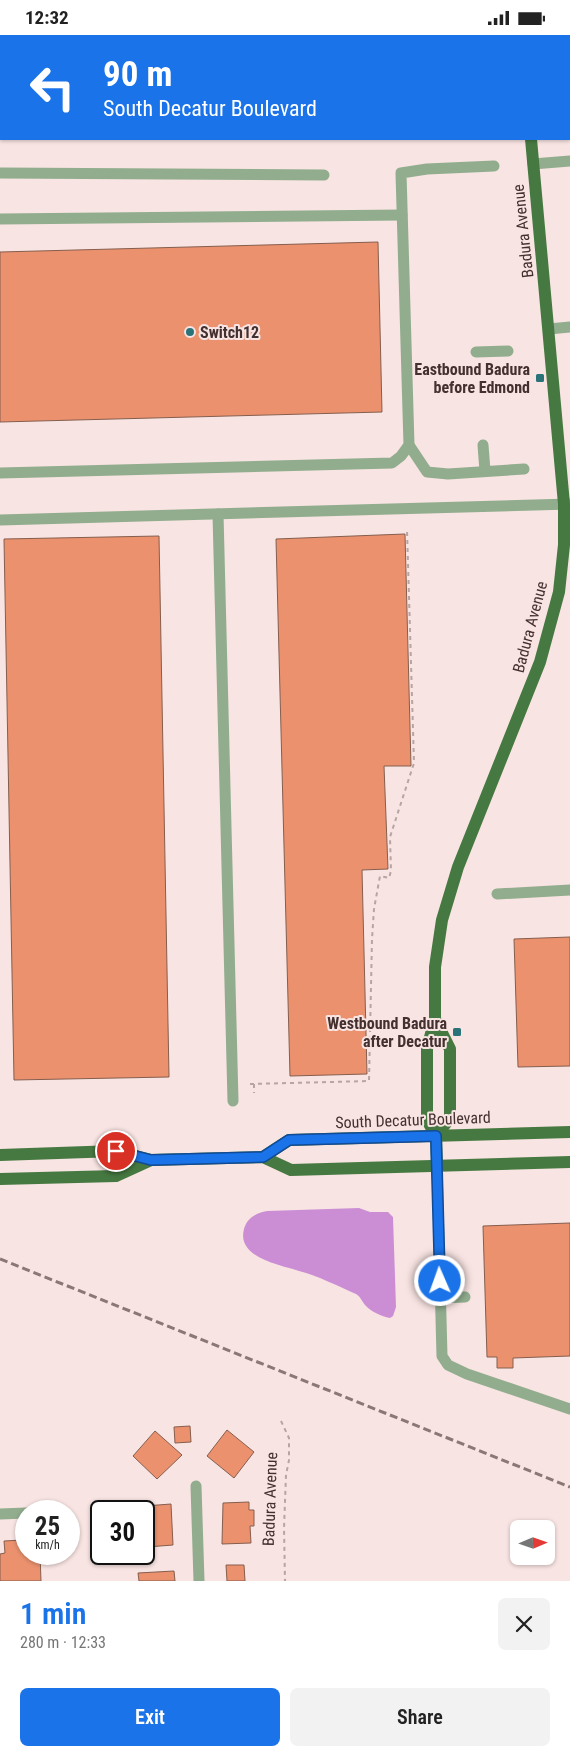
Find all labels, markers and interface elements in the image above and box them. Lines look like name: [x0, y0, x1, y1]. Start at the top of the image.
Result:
text: 12:32: [25, 6, 69, 29]
text: 90 m: [103, 54, 172, 95]
icon: left: [20, 55, 85, 120]
text: South Decatur Boulevard: [103, 96, 317, 121]
street label: Badura Avenue: [509, 183, 537, 279]
place label: Switch12: [200, 323, 259, 342]
marker: Switch12: [184, 326, 196, 338]
place label: Eastbound Badura before Edmond: [414, 360, 530, 397]
marker: Eastbound Badura before Edmond: [534, 372, 546, 384]
street label: Badura Avenue: [509, 579, 551, 675]
place label: Westbound Badura after Decatur: [327, 1014, 447, 1051]
marker: Westbound Badura after Decatur: [451, 1026, 463, 1038]
street label: South Decatur Boulevard: [335, 1108, 491, 1132]
pin: [95, 1130, 137, 1172]
icon: arrive: [102, 1137, 130, 1165]
position arrow: [413, 1254, 465, 1306]
street label: Badura Avenue: [259, 1452, 281, 1546]
speed limit sign: 30: [90, 1500, 155, 1565]
text: 25: [35, 1512, 60, 1541]
north arrow: [510, 1520, 555, 1565]
map controls: [510, 1520, 555, 1565]
text: km/h: [35, 1538, 60, 1552]
text: 1 min: [20, 1596, 86, 1631]
button: close: [498, 1598, 550, 1650]
text: 280 m · 12:33: [20, 1633, 106, 1652]
button: Exit: [20, 1688, 280, 1746]
button: Share: [290, 1688, 550, 1746]

